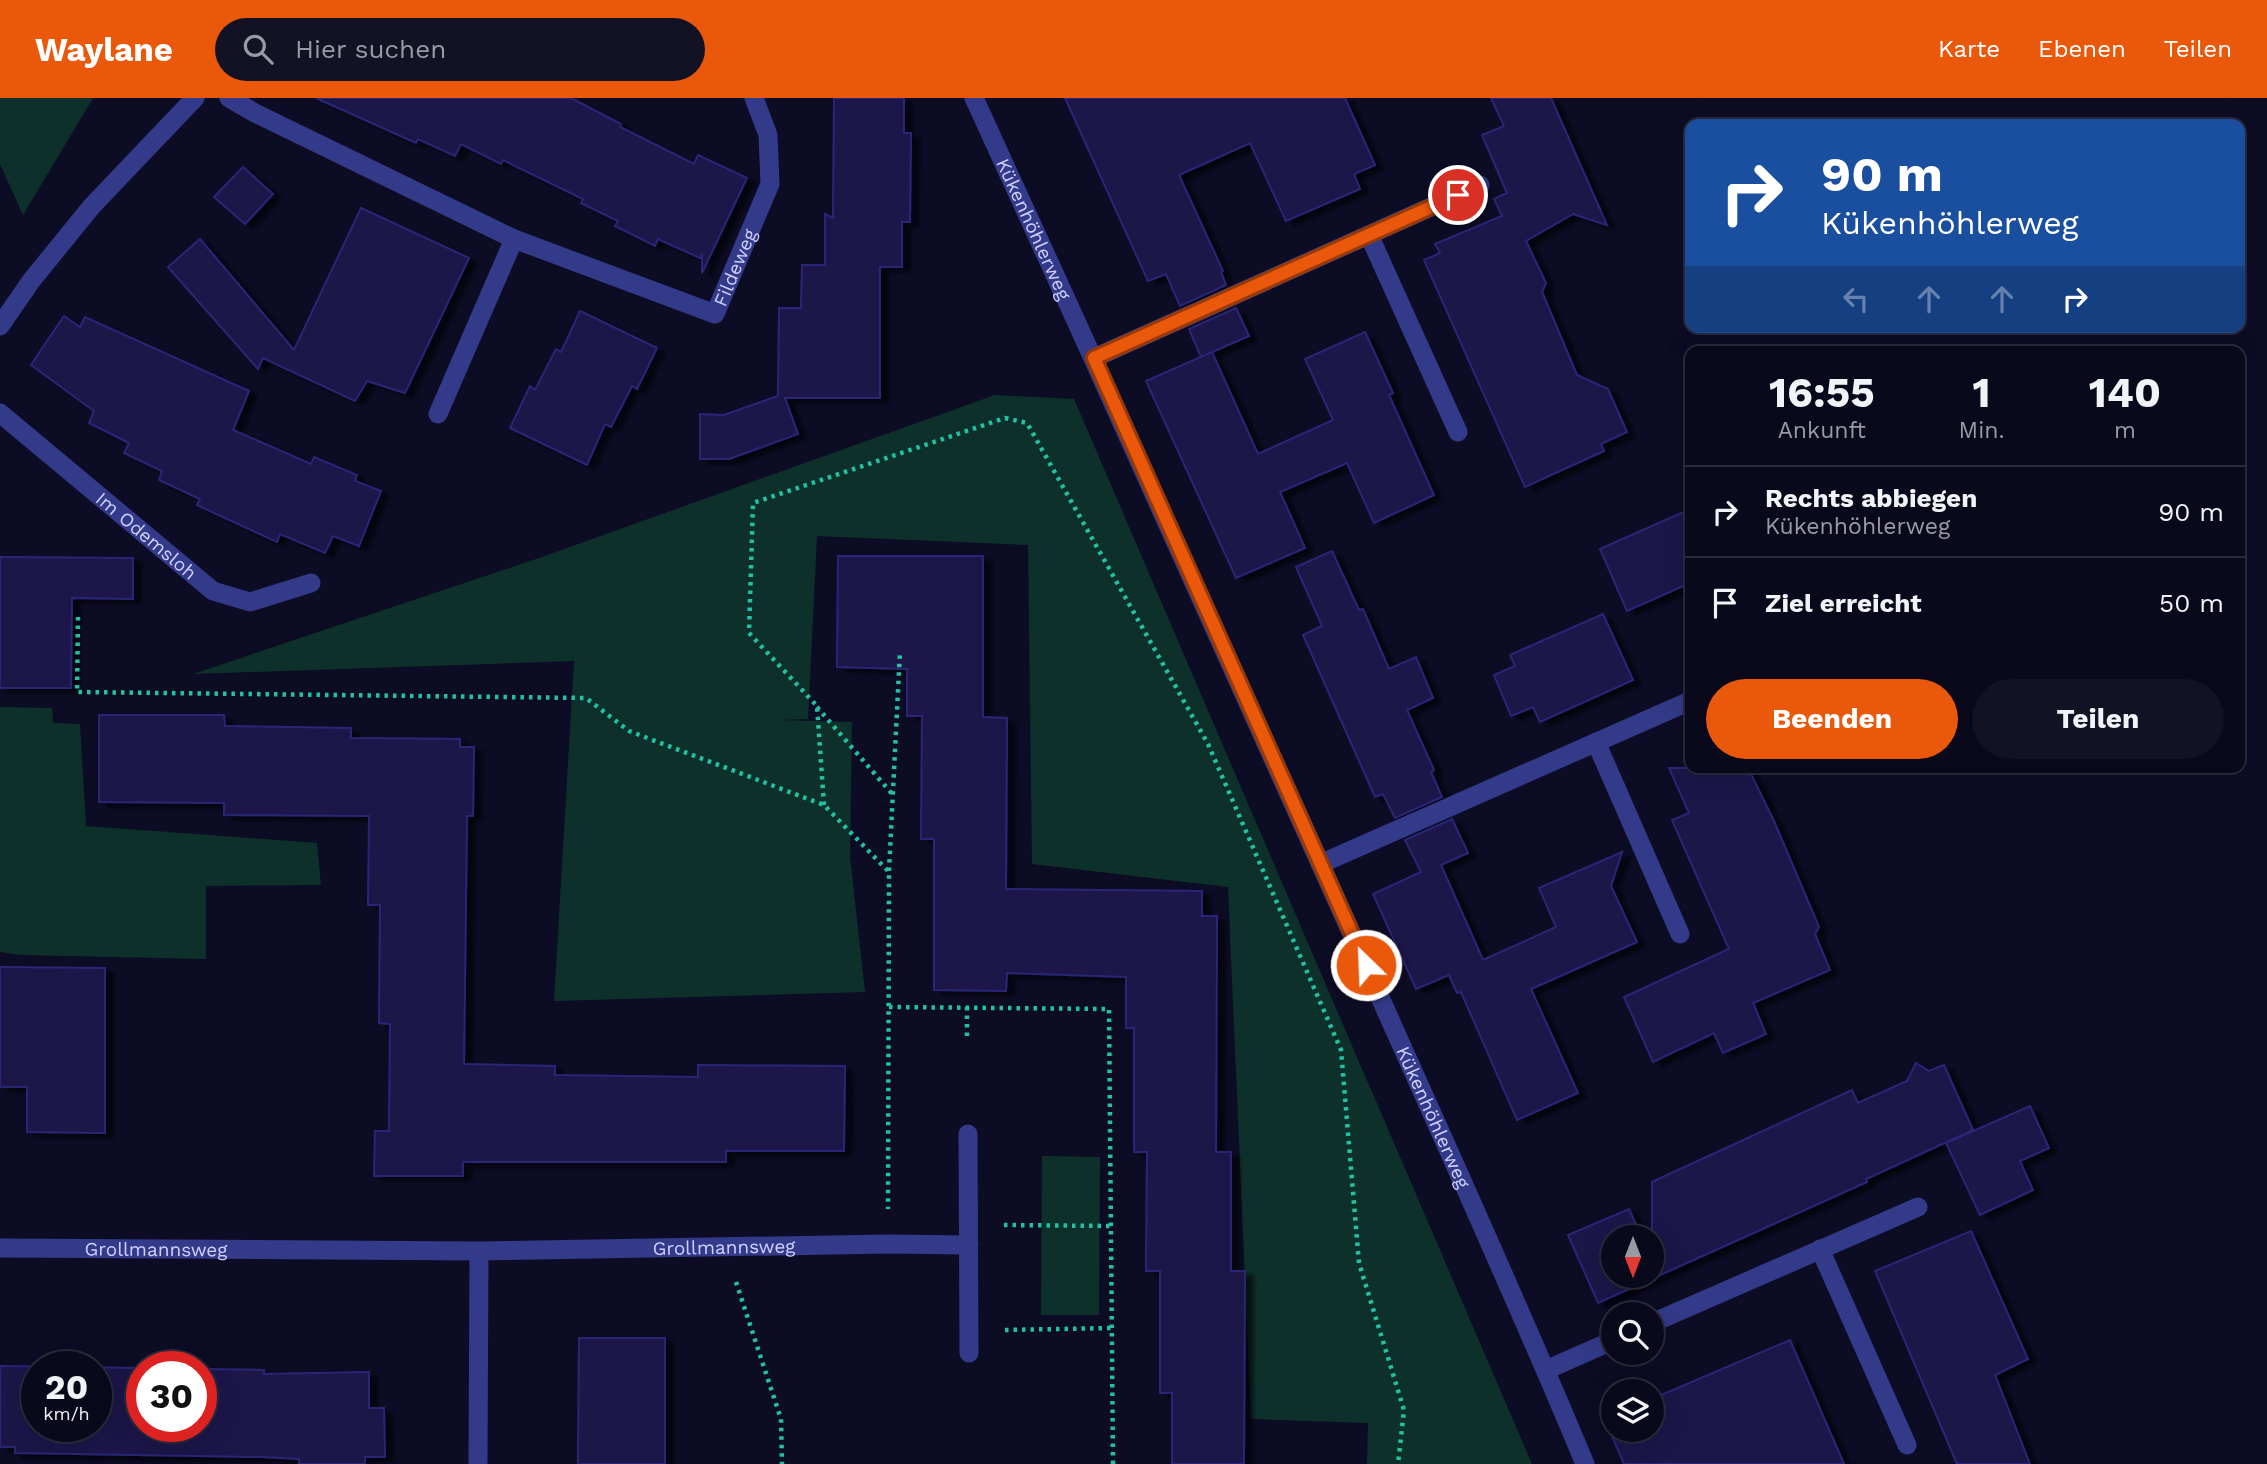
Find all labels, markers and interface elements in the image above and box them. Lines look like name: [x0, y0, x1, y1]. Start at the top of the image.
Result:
search box: [215, 18, 705, 81]
text: Waylane: [35, 30, 173, 69]
icon: search: [239, 30, 277, 68]
text: Hier suchen: [295, 34, 446, 64]
text: Karte: [1938, 35, 2000, 63]
text: Ebenen: [2038, 35, 2126, 63]
text: Teilen: [2164, 35, 2232, 63]
text: 90 m: [1821, 145, 1943, 203]
icon: right: [1706, 147, 1797, 238]
street label: Kükenhöhlerweg: [992, 155, 1077, 304]
pin: [1428, 165, 1488, 225]
icon: arrive: [1439, 176, 1477, 214]
text: Kükenhöhlerweg: [1821, 204, 2079, 242]
street label: Fildeweg: [708, 225, 762, 310]
icon: left: [1837, 280, 1875, 318]
icon: ahead: [1910, 280, 1948, 318]
icon: ahead: [1983, 280, 2021, 318]
icon: right: [2056, 280, 2094, 318]
text: 16:55: [1769, 368, 1875, 417]
text: 1: [1973, 368, 1991, 417]
text: 140: [2089, 368, 2161, 417]
text: Ankunft: [1778, 417, 1866, 444]
text: Min.: [1959, 417, 2005, 444]
text: m: [2114, 417, 2136, 444]
text: Rechts abbiegen: [1765, 483, 1977, 513]
street label: Im Odemsloh: [91, 487, 202, 584]
icon: right: [1706, 493, 1744, 531]
text: 90 m: [2158, 497, 2224, 527]
text: Kükenhöhlerweg: [1765, 513, 1950, 540]
icon: arrive: [1706, 584, 1744, 622]
text: Ziel erreicht: [1765, 588, 1922, 618]
text: 50 m: [2159, 588, 2224, 618]
button: Beenden: [1706, 679, 1958, 759]
button: Teilen: [1972, 679, 2224, 759]
position arrow: [1329, 928, 1403, 1002]
street label: Kükenhöhlerweg: [1392, 1043, 1476, 1192]
north arrow: [1601, 1225, 1664, 1288]
map controls: [1601, 1225, 1664, 1442]
street label: Grollmannsweg: [652, 1234, 796, 1260]
street label: Grollmannsweg: [85, 1237, 228, 1261]
button: search: [1601, 1302, 1664, 1365]
speed limit sign: 30: [126, 1351, 217, 1442]
text: 20: [45, 1366, 88, 1408]
button: layers: [1601, 1379, 1664, 1442]
text: km/h: [43, 1403, 90, 1424]

